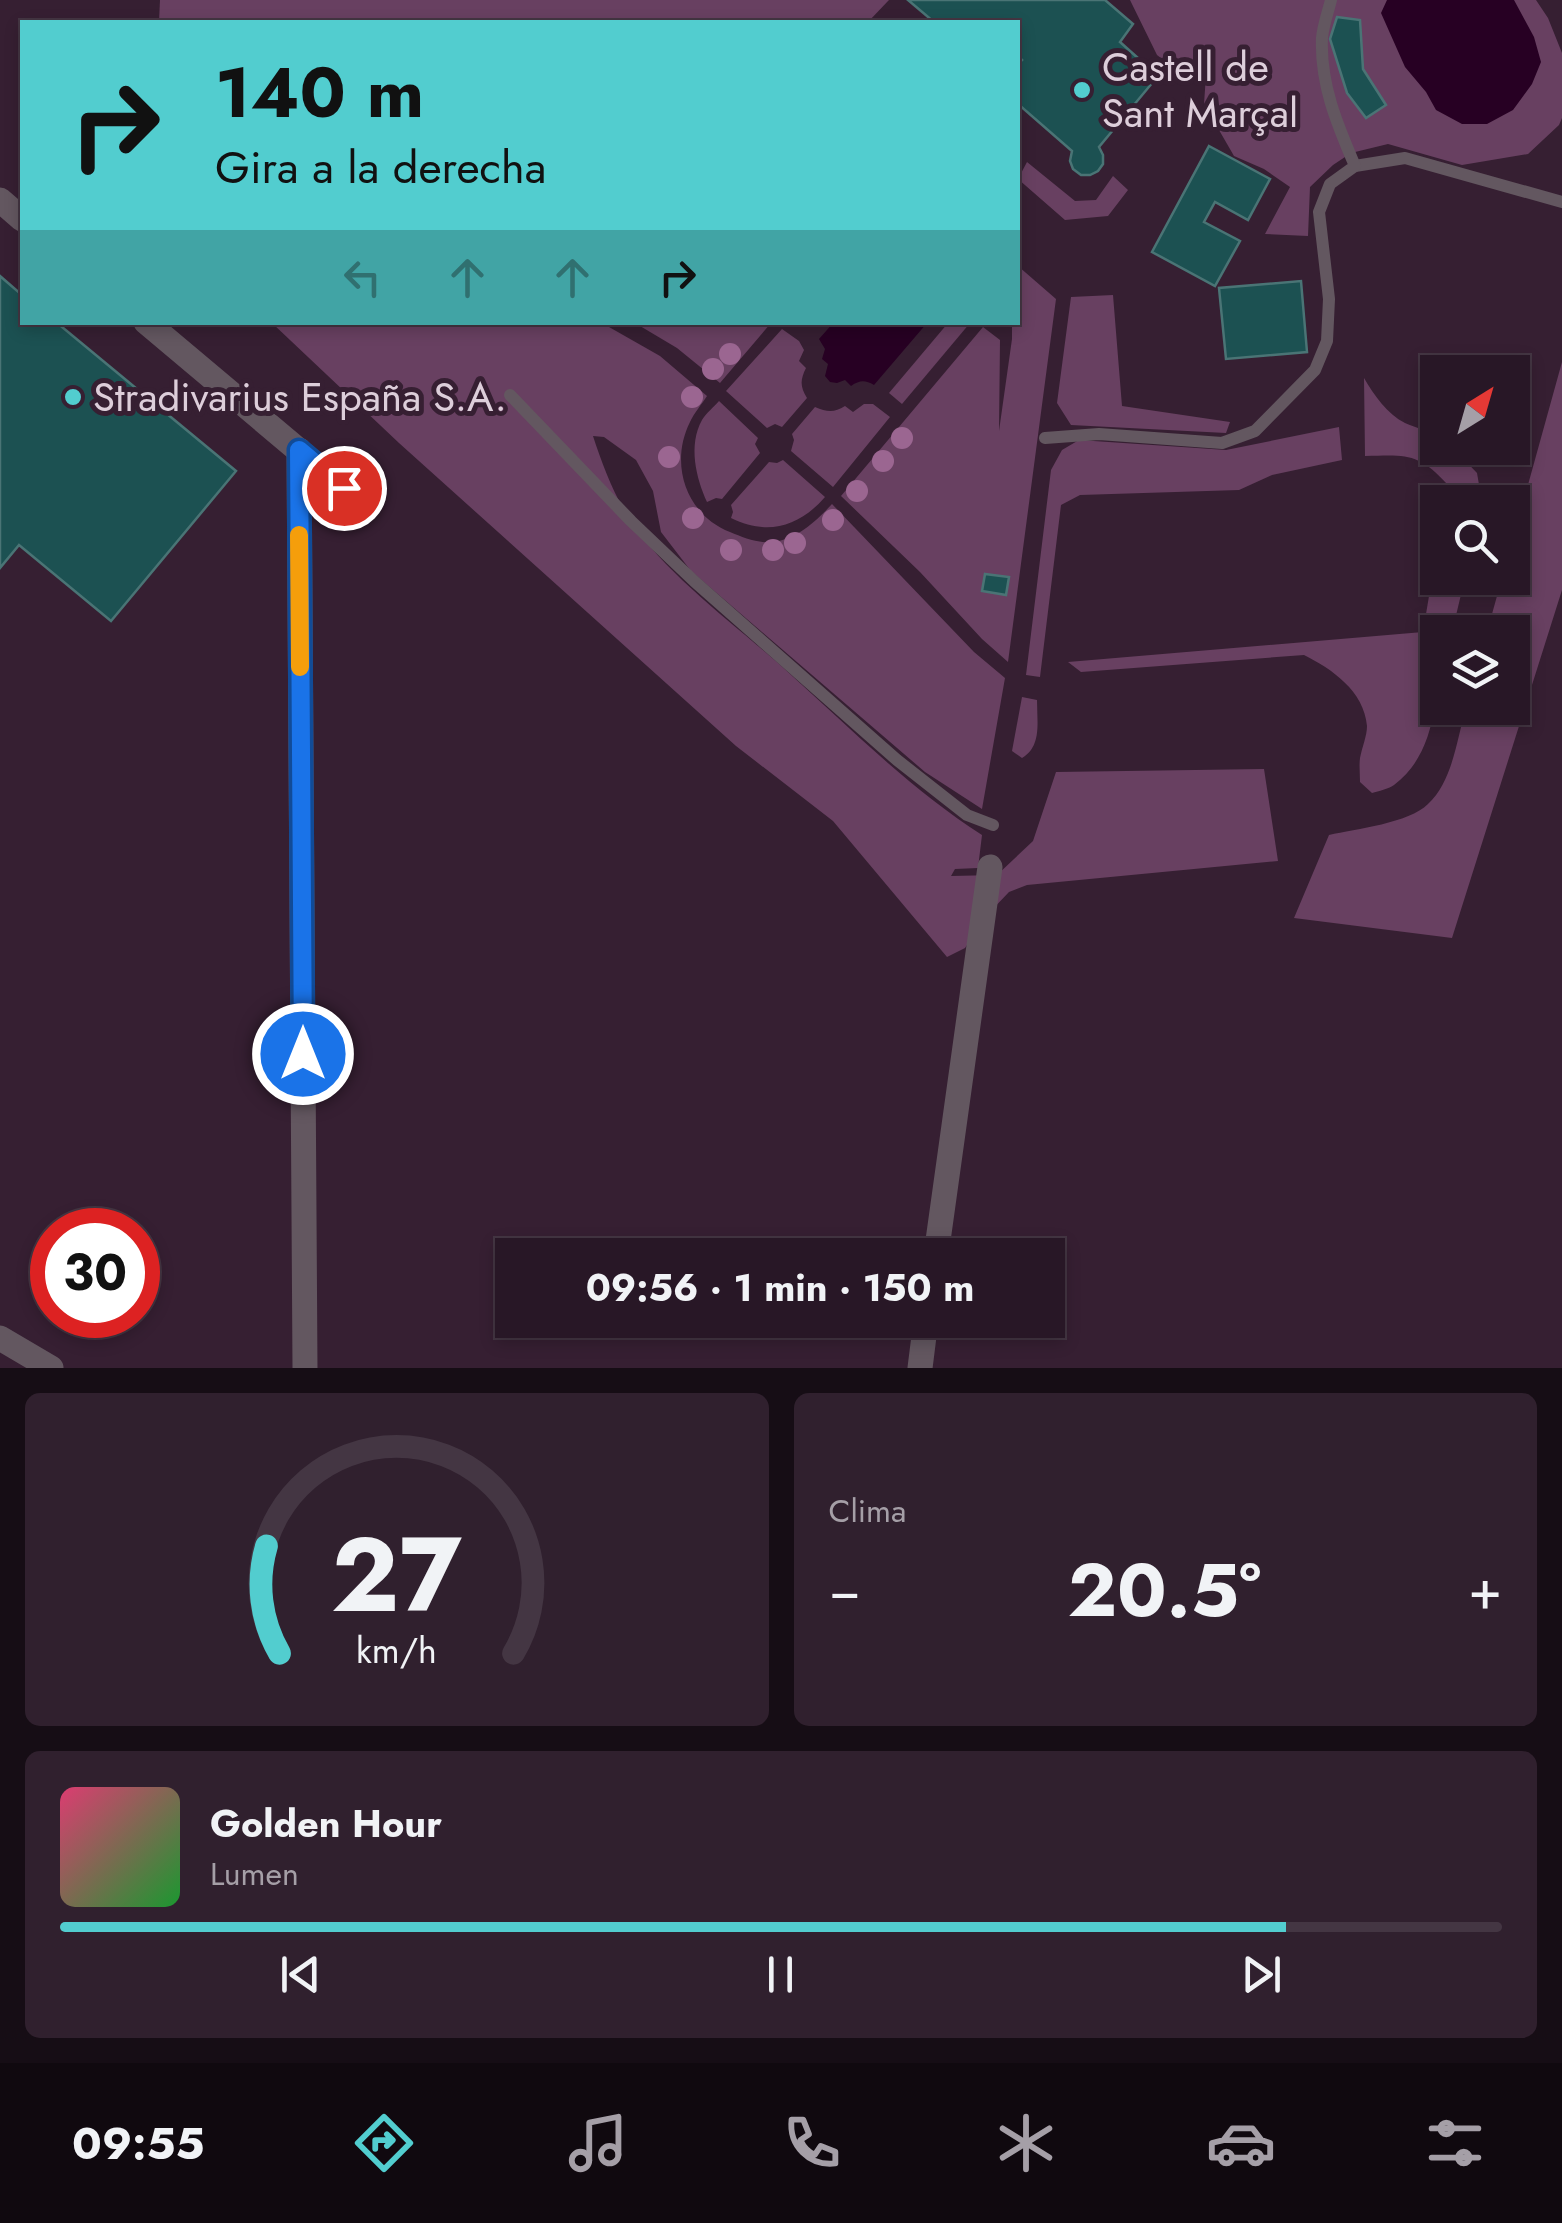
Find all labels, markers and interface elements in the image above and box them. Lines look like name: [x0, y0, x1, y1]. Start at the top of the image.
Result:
place label: Castell de Sant Marçal: [1102, 38, 1298, 142]
text: 140 m: [215, 42, 424, 143]
icon: right: [50, 60, 180, 190]
marker: Castell de Sant Marçal: [1071, 79, 1093, 101]
text: Gira a la derecha: [215, 135, 546, 200]
icon: left: [335, 250, 390, 305]
icon: ahead: [440, 250, 495, 305]
icon: ahead: [545, 250, 600, 305]
icon: right: [650, 250, 705, 305]
north arrow: [1420, 355, 1530, 465]
map controls: [1420, 355, 1530, 725]
place label: Stradivarius España S.A.: [93, 368, 507, 426]
marker: Stradivarius España S.A.: [62, 386, 84, 408]
pin: [302, 446, 387, 531]
icon: arrive: [317, 461, 372, 516]
button: search: [1420, 485, 1530, 595]
button: layers: [1420, 615, 1530, 725]
position arrow: [251, 1002, 355, 1106]
speed limit sign: 30: [30, 1208, 160, 1338]
text: 09:56 · 1 min · 150 m: [586, 1260, 974, 1315]
text: Clima: [829, 1488, 906, 1534]
text: 27: [331, 1500, 463, 1650]
text: 20.5°: [1068, 1536, 1261, 1644]
text: −: [829, 1550, 861, 1630]
text: +: [1468, 1550, 1502, 1630]
text: km/h: [356, 1625, 437, 1676]
text: Golden Hour: [210, 1796, 442, 1851]
text: Lumen: [210, 1851, 299, 1897]
icon: previous: [273, 1947, 328, 2002]
icon: pause: [753, 1947, 808, 2002]
icon: next: [1234, 1947, 1289, 2002]
icon: directions: [349, 2108, 419, 2178]
icon: music: [563, 2108, 633, 2178]
icon: phone: [777, 2108, 847, 2178]
icon: climate: [991, 2108, 1061, 2178]
icon: car: [1206, 2108, 1276, 2178]
icon: filters: [1420, 2108, 1490, 2178]
text: 09:55: [72, 2111, 205, 2176]

